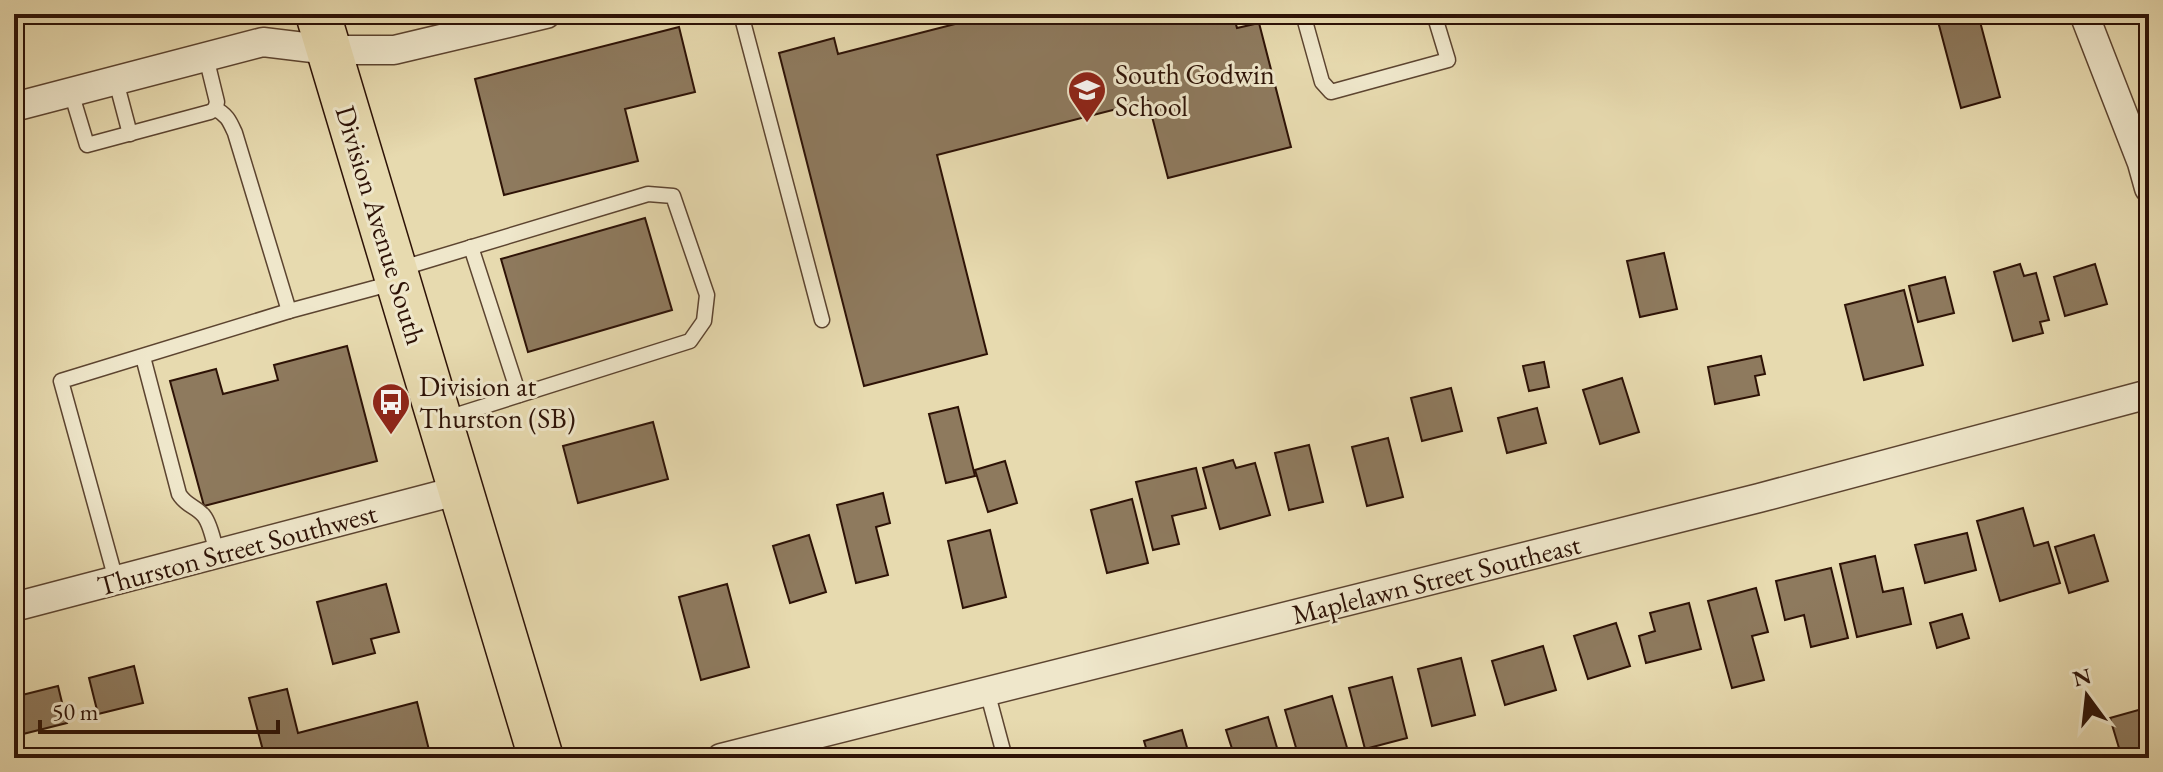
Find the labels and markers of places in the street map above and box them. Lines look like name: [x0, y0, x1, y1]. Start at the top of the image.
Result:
place label: South Godwin School: [1115, 56, 1275, 124]
school or university icon: South Godwin School: [1066, 69, 1108, 124]
place label: Division at Thurston (SB): [419, 368, 575, 436]
bus stop icon: Division at Thurston (SB): [370, 381, 412, 436]

